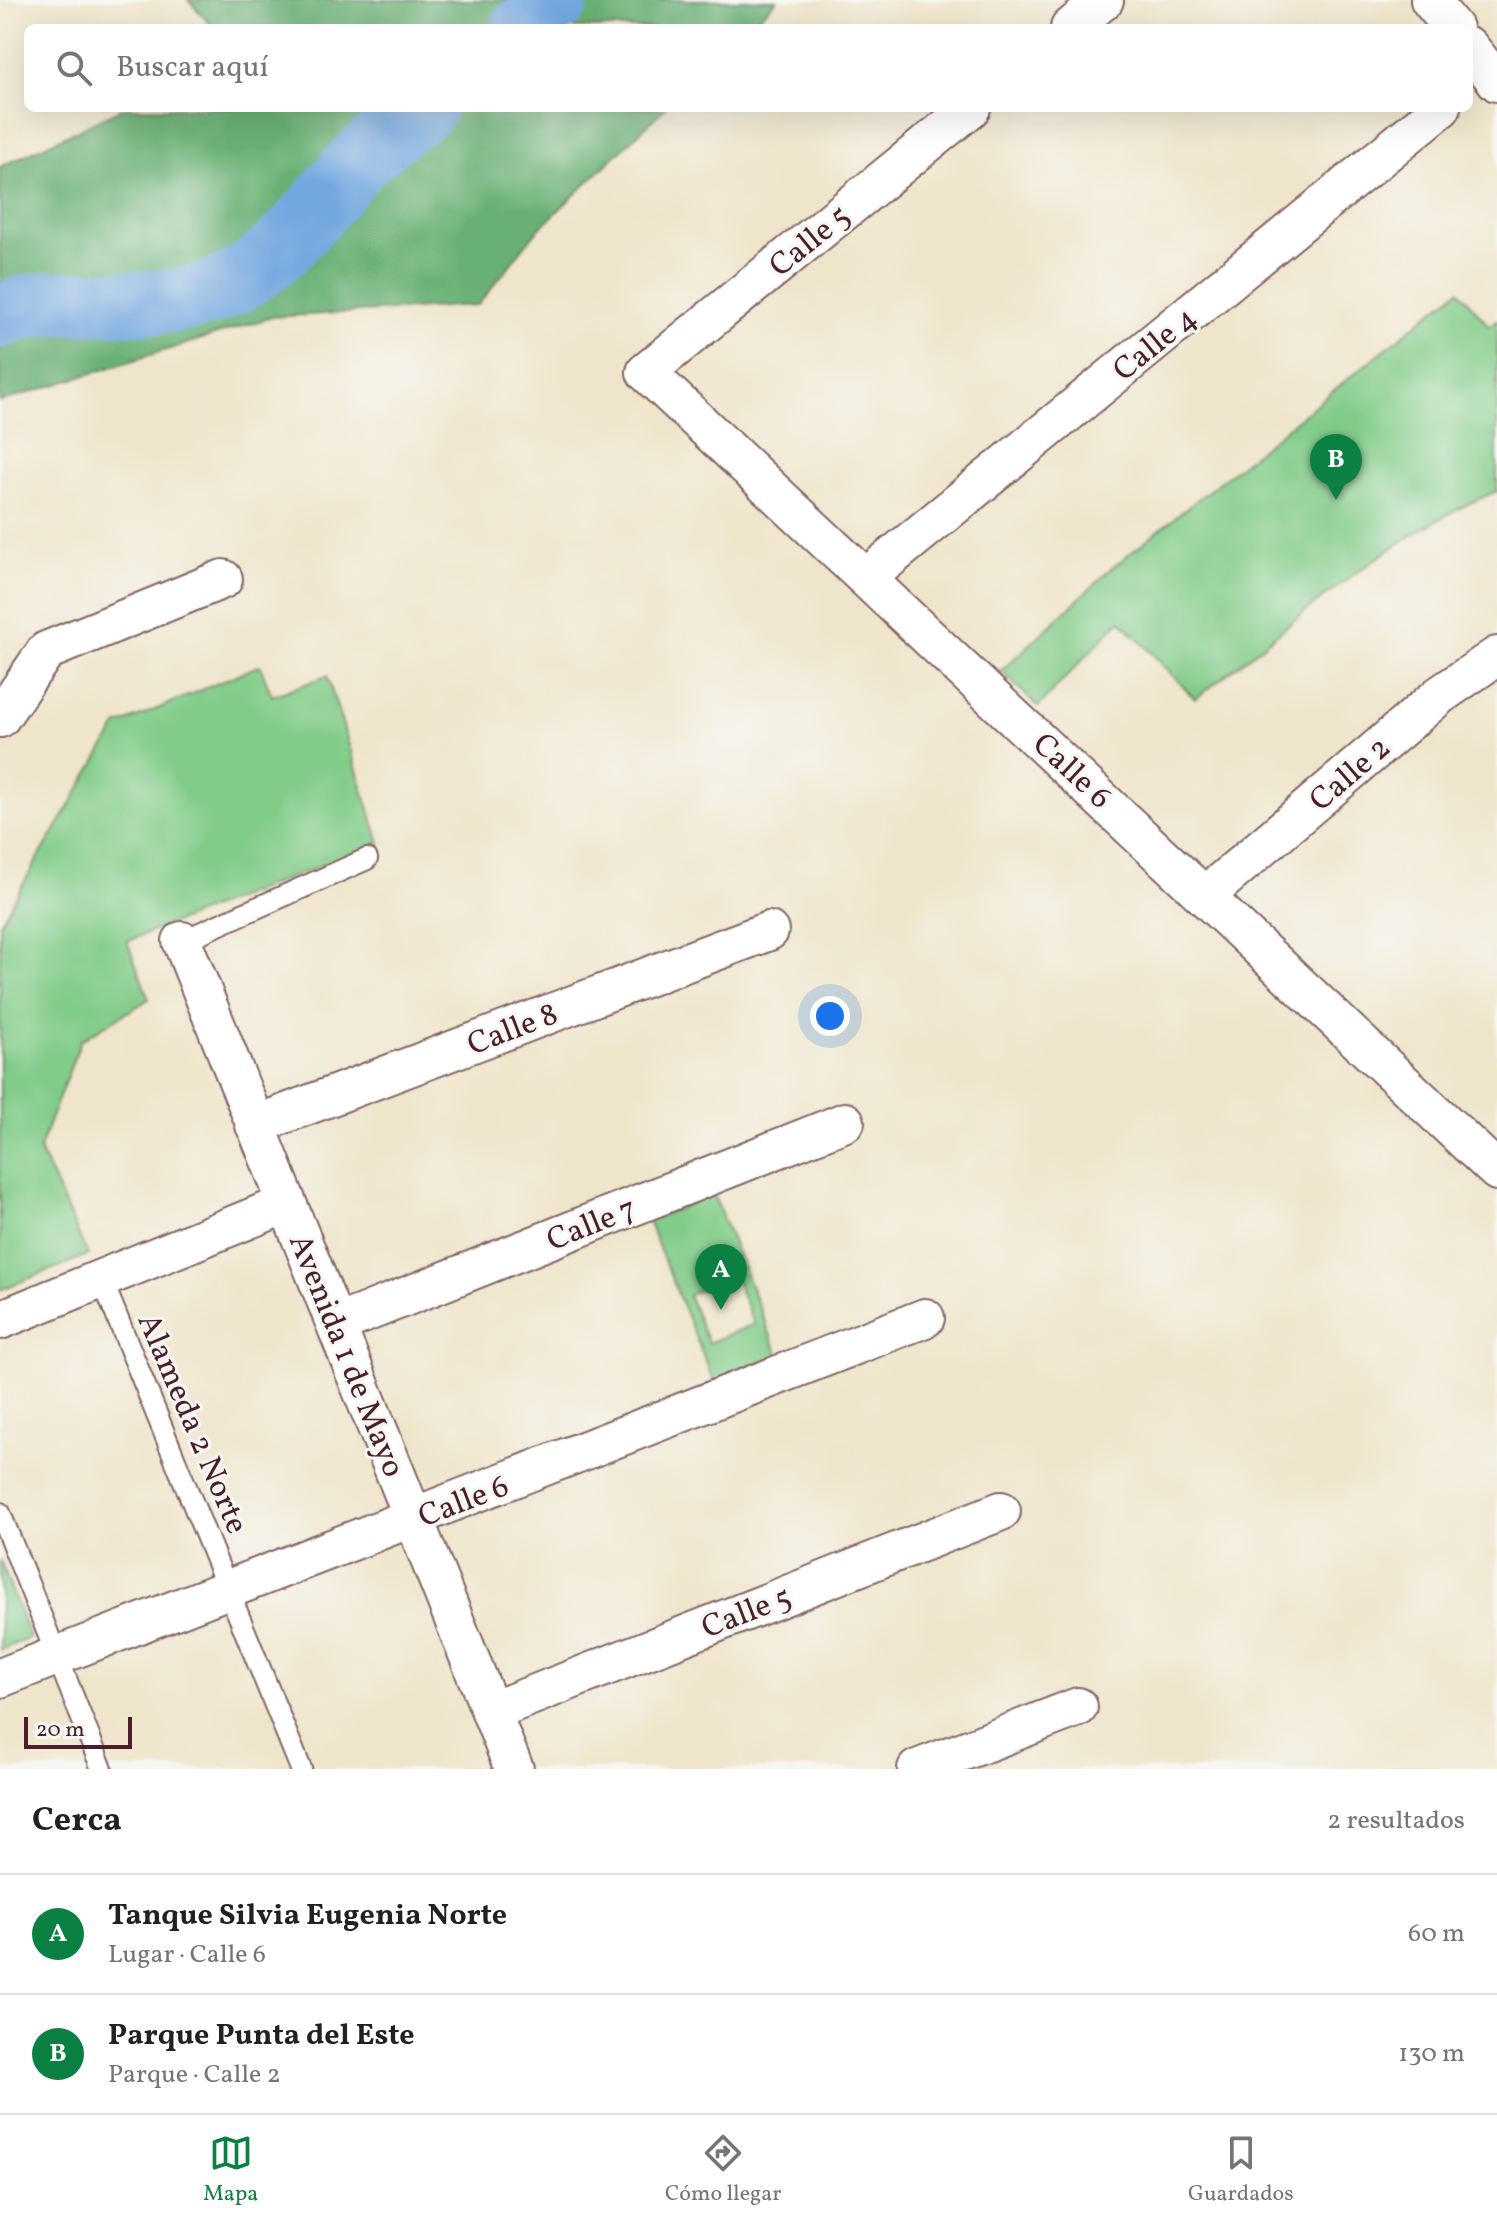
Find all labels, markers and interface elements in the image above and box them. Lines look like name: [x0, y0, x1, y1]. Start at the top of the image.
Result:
search box: [24, 24, 1473, 112]
icon: search: [52, 46, 96, 90]
text: Buscar aquí: [116, 47, 269, 89]
street label: Calle 5: [761, 196, 861, 289]
street label: Calle 4: [1104, 298, 1207, 393]
pin: B: [1310, 434, 1362, 500]
street label: Calle 6: [1022, 724, 1120, 820]
street label: Calle 2: [1301, 728, 1401, 823]
street label: Calle 8: [461, 993, 565, 1068]
your location: [810, 996, 850, 1036]
street label: Calle 7: [541, 1188, 644, 1264]
street label: Avenida 1 de Mayo: [276, 1228, 414, 1484]
pin: A: [695, 1244, 747, 1310]
street label: Alameda 2 Norte: [125, 1307, 258, 1541]
street label: Calle 6: [412, 1465, 516, 1540]
street label: Calle 5: [696, 1577, 798, 1651]
scale bar: [24, 1713, 132, 1749]
text: 20 m: [36, 1715, 85, 1746]
text: Cerca: [32, 1798, 122, 1845]
text: 2 resultados: [1327, 1803, 1465, 1839]
text: Tanque Silvia Eugenia Norte: [108, 1895, 507, 1937]
text: A: [49, 1916, 67, 1952]
text: 60 m: [1408, 1916, 1465, 1952]
text: Lugar · Calle 6: [108, 1937, 266, 1973]
text: Parque Punta del Este: [108, 2015, 415, 2057]
text: B: [49, 2036, 67, 2072]
text: 130 m: [1398, 2036, 1465, 2072]
text: Parque · Calle 2: [108, 2057, 281, 2093]
tab: Mapa: [203, 2131, 258, 2210]
tab: Cómo llegar: [665, 2131, 782, 2210]
tab: Guardados: [1188, 2131, 1294, 2210]

